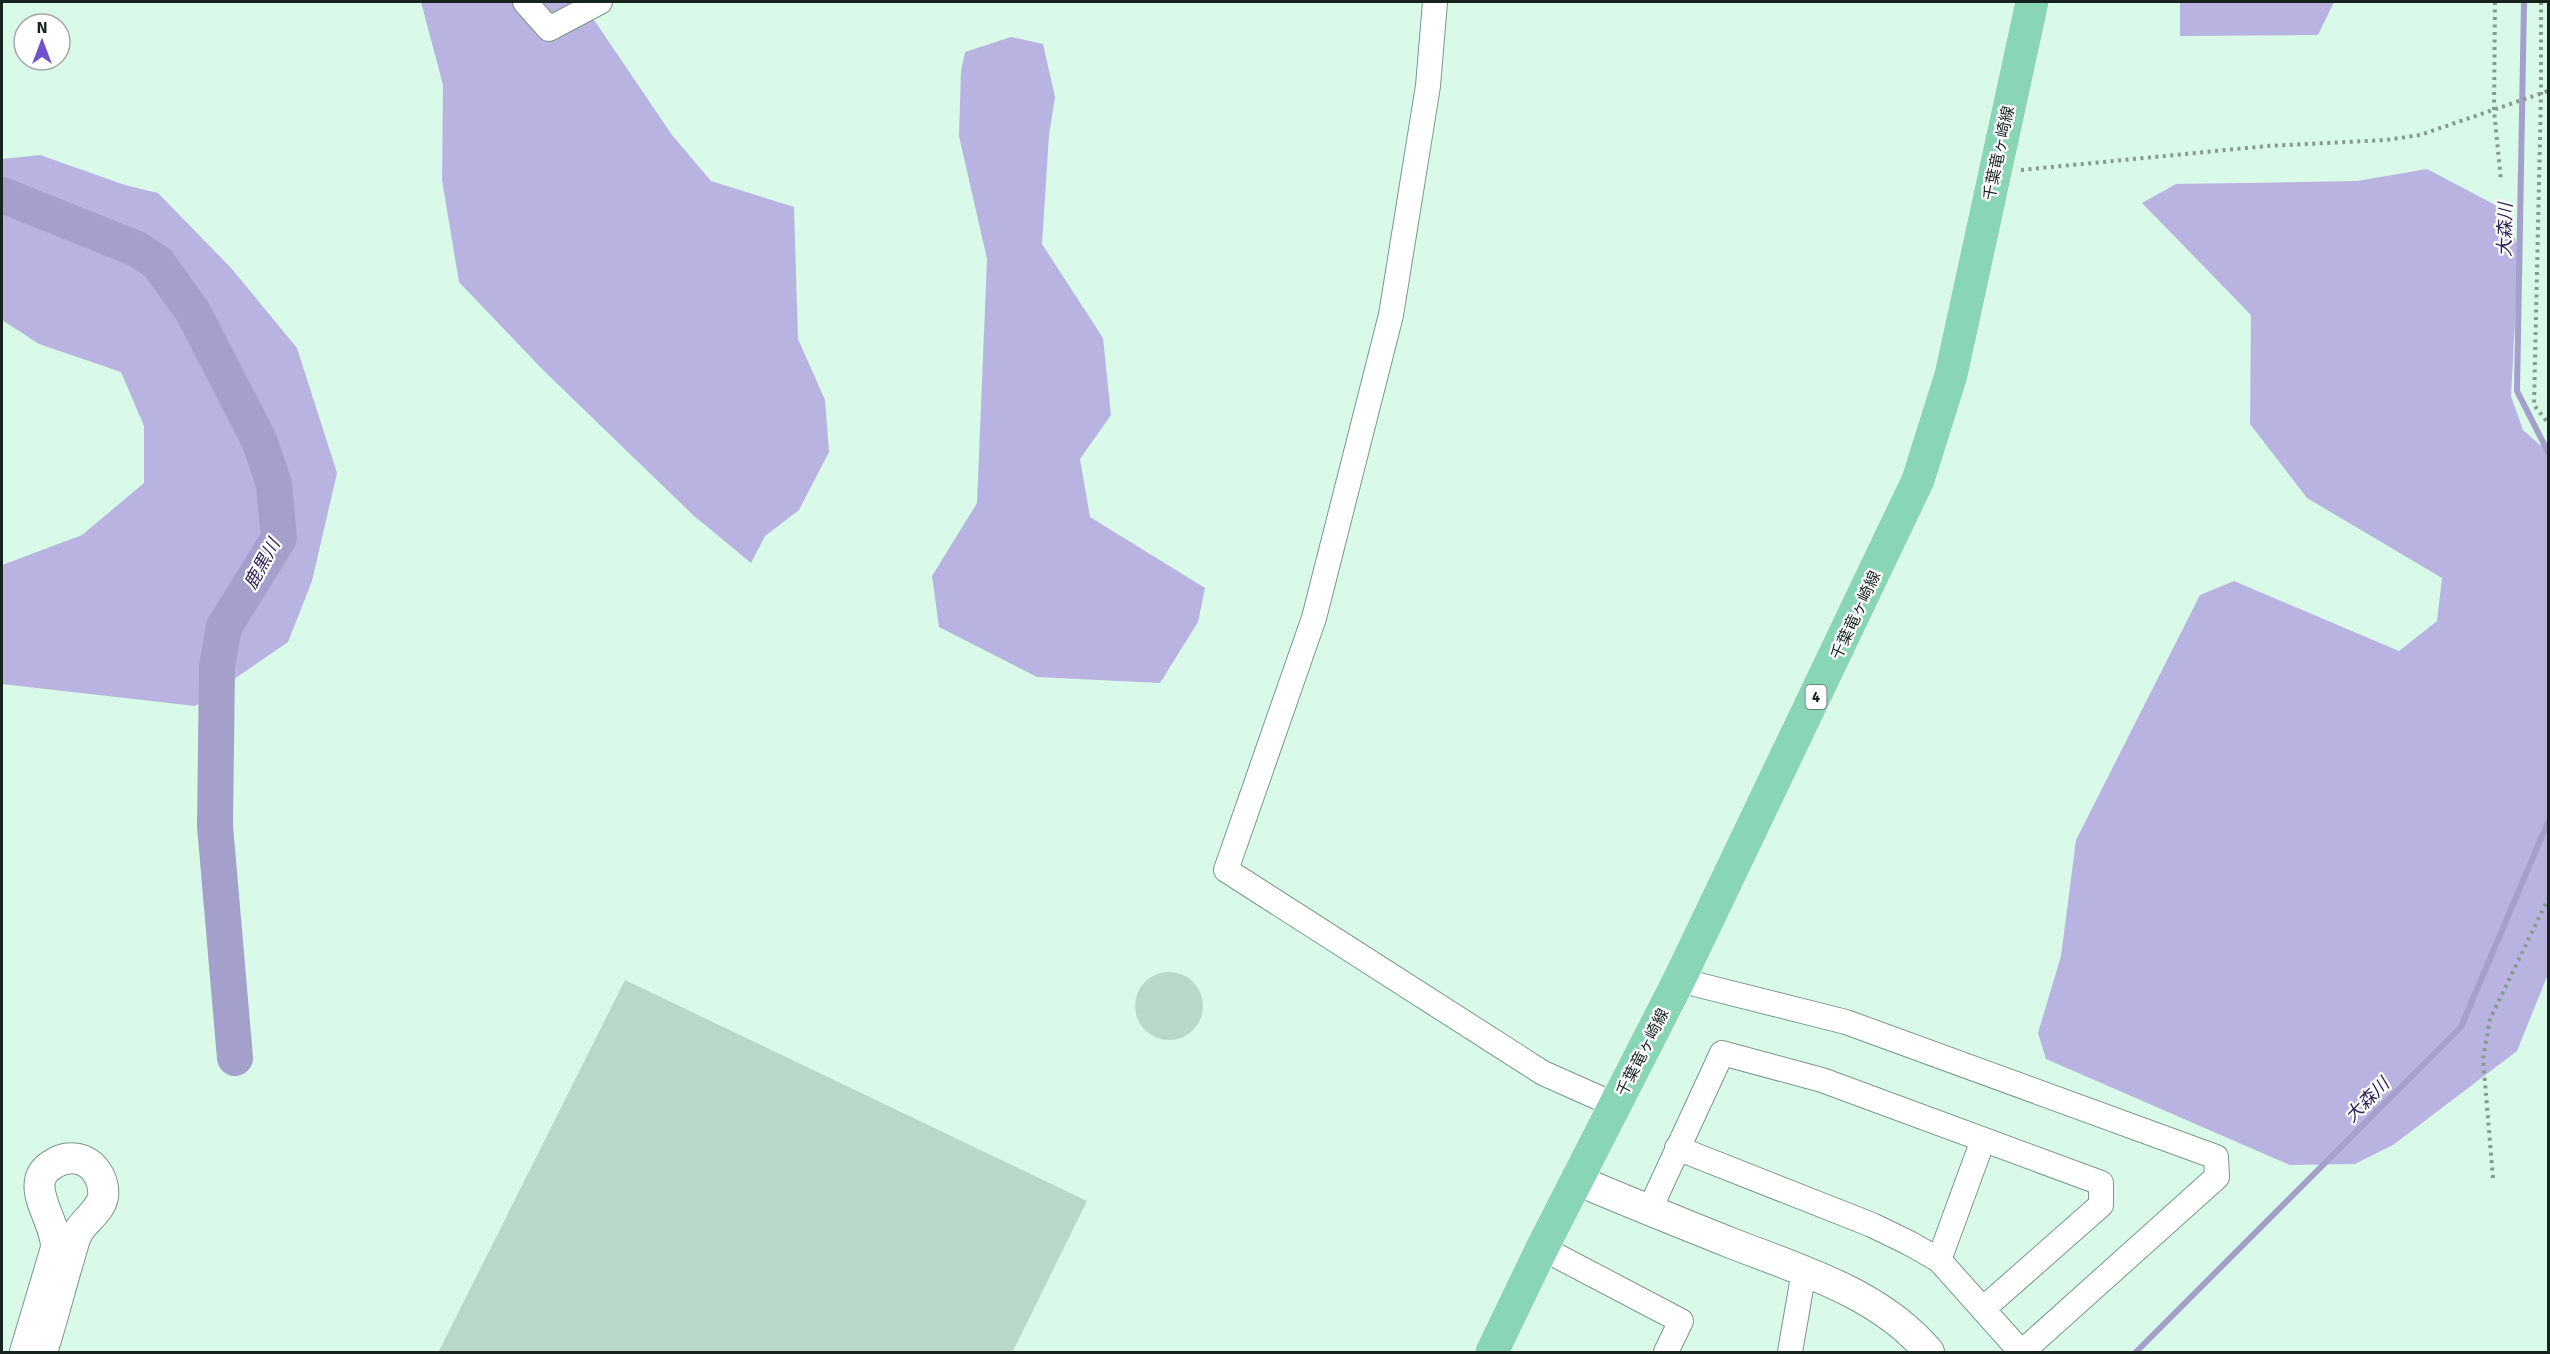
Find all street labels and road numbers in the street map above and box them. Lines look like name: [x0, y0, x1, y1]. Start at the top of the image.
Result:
street label: 千葉竜ヶ崎線: [1979, 104, 2019, 202]
street label: 千葉竜ヶ崎線: [1827, 568, 1885, 663]
road number: 4: [1806, 685, 1826, 709]
street label: 千葉竜ヶ崎線: [1612, 1005, 1674, 1100]

